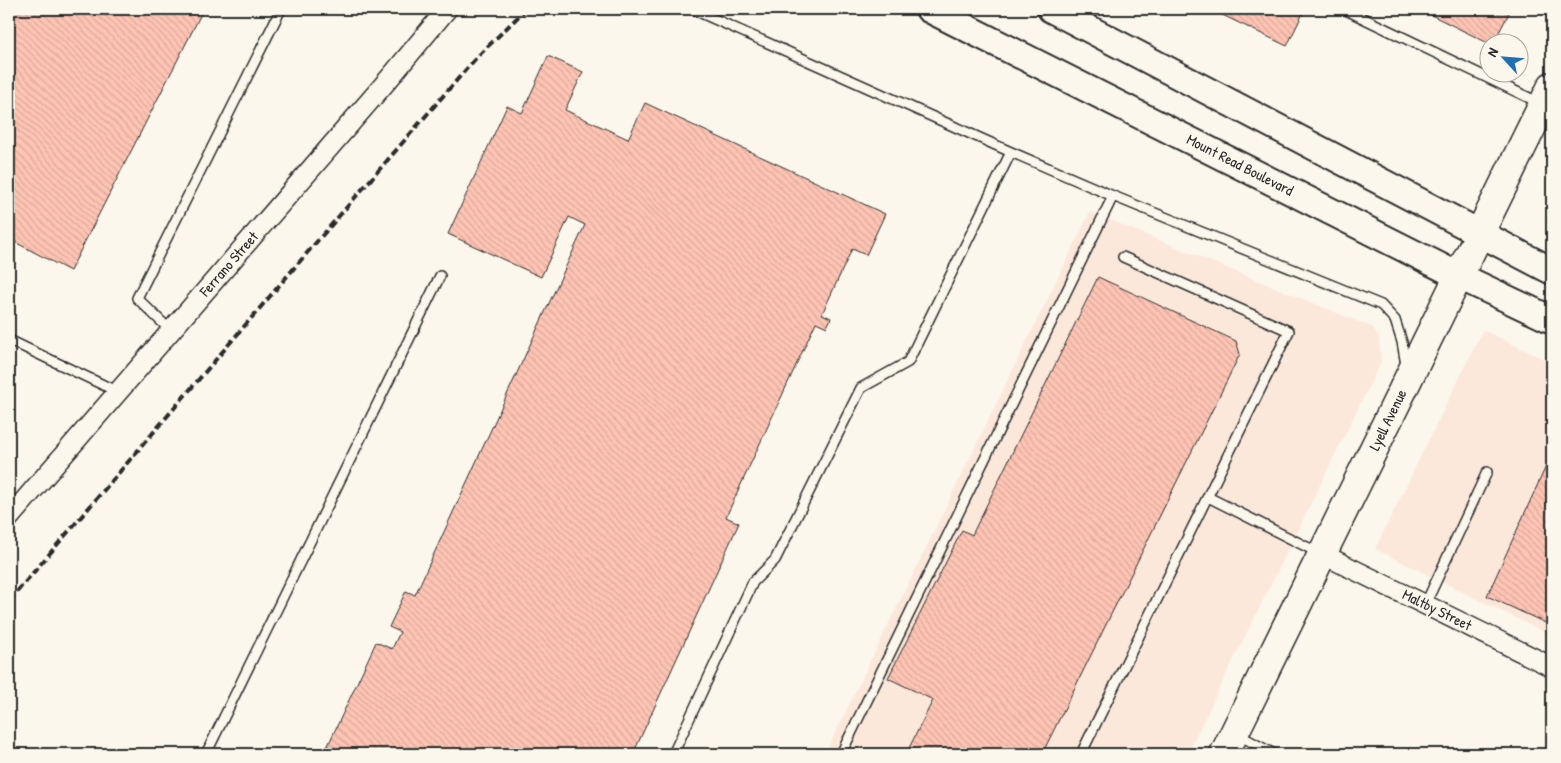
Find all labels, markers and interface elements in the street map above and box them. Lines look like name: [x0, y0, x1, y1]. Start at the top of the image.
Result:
north arrow: [1478, 32, 1528, 82]
text: N: [1482, 44, 1502, 60]
street label: Mount Read Boulevard: [1183, 129, 1297, 201]
street label: Ferrano Street: [194, 226, 263, 302]
street label: Lyell Avenue: [1364, 386, 1411, 454]
street label: Maltby Street: [1399, 584, 1476, 636]

